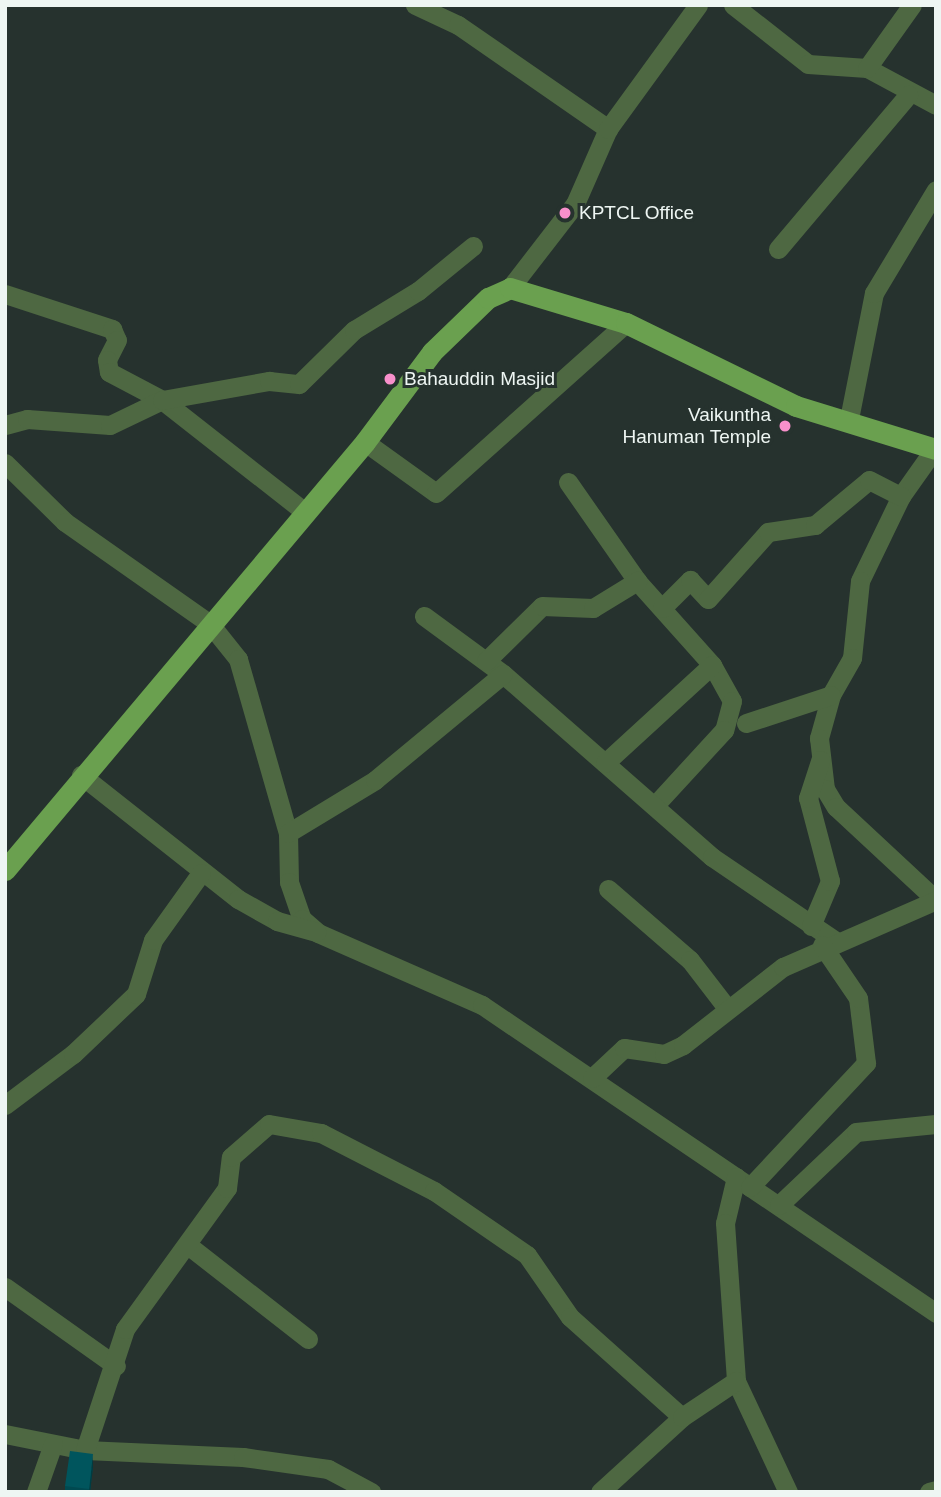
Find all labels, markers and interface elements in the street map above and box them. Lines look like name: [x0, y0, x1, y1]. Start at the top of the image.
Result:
place label: KPTCL Office: [579, 202, 695, 224]
marker: KPTCL Office: [557, 205, 573, 221]
place label: Bahauddin Masjid: [404, 368, 555, 390]
marker: Bahauddin Masjid: [382, 371, 398, 387]
place label: Vaikuntha Hanuman Temple: [622, 404, 771, 448]
marker: Vaikuntha Hanuman Temple: [777, 418, 793, 434]

